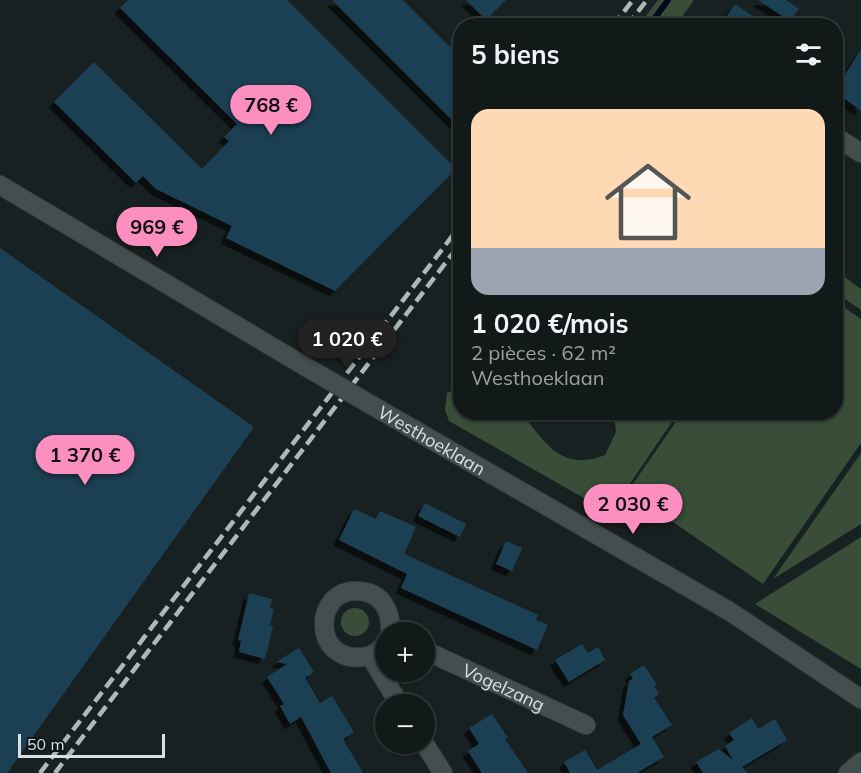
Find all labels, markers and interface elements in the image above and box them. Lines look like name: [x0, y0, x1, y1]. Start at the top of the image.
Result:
text: 5 biens: [471, 38, 560, 71]
icon: filters: [792, 38, 825, 71]
pin: 768 €: [229, 85, 313, 136]
text: 768 €: [244, 92, 298, 117]
icon: home: [594, 148, 702, 256]
pin: 969 €: [115, 207, 199, 258]
text: 969 €: [130, 214, 184, 239]
text: 1 020 €/mois: [471, 307, 628, 340]
pin: 1 020 €: [292, 319, 402, 370]
text: 1 020 €: [312, 326, 382, 351]
text: 2 pièces · 62 m²: [471, 340, 616, 365]
text: Westhoeklaan: [471, 365, 605, 390]
street label: Westhoeklaan: [374, 400, 490, 480]
pin: 1 370 €: [30, 435, 140, 486]
text: 1 370 €: [50, 442, 120, 467]
pin: 2 030 €: [578, 484, 688, 535]
text: 2 030 €: [598, 491, 668, 516]
map controls: [375, 622, 435, 754]
button: +: [375, 622, 435, 682]
street label: Vogelzang: [459, 658, 549, 716]
button: −: [375, 694, 435, 754]
scale bar: [18, 731, 165, 758]
text: 50 m: [27, 734, 64, 754]

